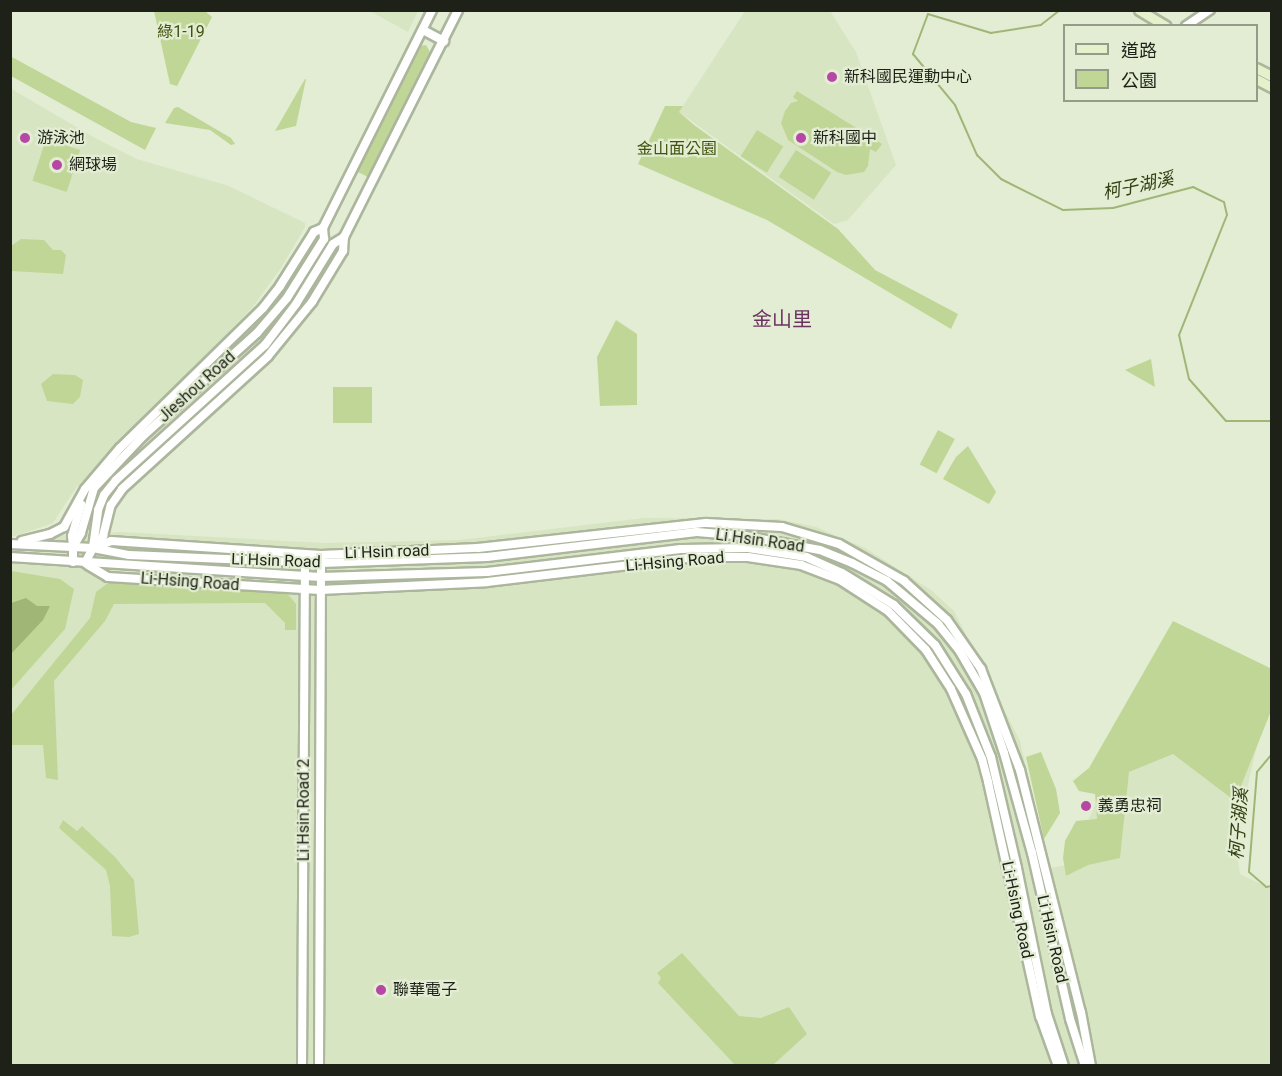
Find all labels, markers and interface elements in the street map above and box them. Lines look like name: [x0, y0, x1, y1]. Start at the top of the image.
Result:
park label: 綠1-19: [157, 22, 205, 42]
legend: [1063, 24, 1258, 102]
text: 道路: [1121, 40, 1157, 61]
place label: 新科國民運動中心: [844, 67, 972, 87]
marker: 新科國民運動中心: [825, 70, 839, 84]
text: 公園: [1121, 70, 1157, 91]
place label: 游泳池: [37, 128, 85, 148]
place label: 新科國中: [813, 128, 877, 148]
marker: 游泳池: [18, 131, 32, 145]
marker: 新科國中: [794, 131, 808, 145]
park label: 金山面公園: [637, 139, 717, 159]
place label: 網球場: [69, 155, 117, 175]
marker: 網球場: [50, 158, 64, 172]
water label: 柯子湖溪: [1101, 168, 1175, 204]
district label: 金山里: [752, 307, 812, 331]
street label: Jieshou Road: [155, 347, 239, 427]
street label: Li Hsin Road: [714, 525, 806, 557]
street label: Li Hsin road: [344, 541, 430, 563]
street label: Li-Hsing Road: [625, 548, 725, 576]
street label: Li Hsin Road: [231, 550, 321, 572]
street label: Li-Hsing Road: [140, 569, 240, 595]
street label: Li Hsin Road 2: [294, 759, 314, 861]
water label: 柯子湖溪: [1226, 787, 1252, 861]
place label: 義勇忠祠: [1098, 796, 1162, 816]
marker: 義勇忠祠: [1079, 799, 1093, 813]
street label: Li-Hsing Road: [997, 860, 1037, 960]
street label: Li Hsin Road: [1033, 893, 1071, 985]
place label: 聯華電子: [393, 980, 457, 1000]
marker: 聯華電子: [374, 983, 388, 997]

